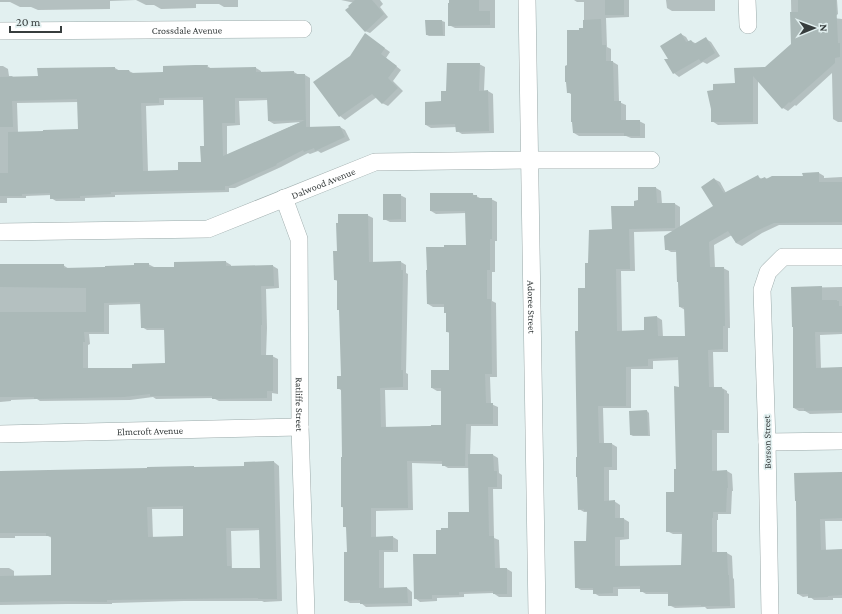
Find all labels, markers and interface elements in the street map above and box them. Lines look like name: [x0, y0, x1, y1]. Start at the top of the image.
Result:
scale bar: [10, 8, 61, 34]
north arrow: [794, 8, 834, 48]
text: 20 m: [16, 15, 41, 29]
street label: Crossdale Avenue: [152, 24, 223, 35]
text: N: [818, 24, 830, 32]
street label: Dalwood Avenue: [290, 165, 357, 201]
street label: Adoree Street: [526, 280, 538, 334]
street label: Ratliffe Street: [294, 377, 306, 432]
street label: Borson Street: [761, 414, 773, 469]
street label: Elmcroft Avenue: [117, 424, 184, 437]

